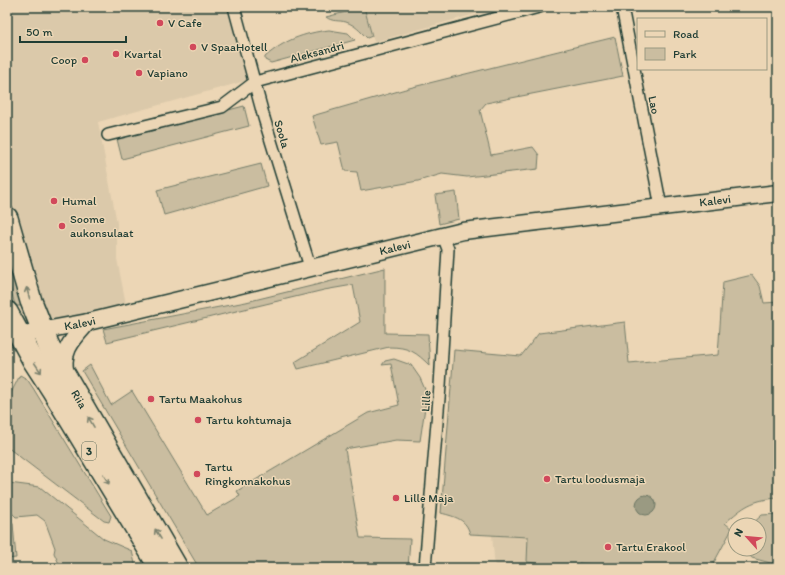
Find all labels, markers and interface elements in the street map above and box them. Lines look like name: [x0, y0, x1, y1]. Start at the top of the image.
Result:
place label: V Cafe: [168, 16, 202, 30]
scale bar: [20, 18, 126, 44]
marker: V Cafe: [155, 18, 165, 28]
legend: [637, 18, 767, 70]
text: 50 m: [26, 25, 52, 39]
text: Road: [673, 27, 699, 41]
street label: Aleksandri: [289, 38, 345, 66]
place label: V SpaaHotell: [201, 40, 268, 54]
marker: V SpaaHotell: [188, 42, 198, 52]
place label: Kvartal: [124, 47, 162, 61]
text: Park: [673, 47, 697, 61]
marker: Kvartal: [111, 49, 121, 59]
place label: Coop: [51, 53, 77, 67]
marker: Coop: [80, 55, 90, 65]
place label: Vapiano: [147, 66, 188, 80]
marker: Vapiano: [134, 68, 144, 78]
street label: Lao: [645, 95, 663, 115]
street label: Soola: [271, 118, 293, 150]
street label: Kalevi: [699, 192, 732, 209]
place label: Humal: [62, 194, 97, 208]
marker: Humal: [49, 196, 59, 206]
place label: Soome aukonsulaat: [70, 212, 134, 240]
marker: Soome aukonsulaat: [57, 221, 67, 231]
street label: Kalevi: [378, 237, 412, 258]
one-way arrow: [24, 287, 31, 300]
street label: Kalevi: [63, 313, 97, 333]
one-way arrow: [34, 363, 42, 374]
street label: Riia: [68, 387, 90, 412]
street label: Lille: [418, 389, 434, 412]
place label: Tartu Maakohus: [159, 392, 242, 406]
marker: Tartu Maakohus: [146, 394, 156, 404]
place label: Tartu kohtumaja: [206, 413, 292, 427]
marker: Tartu kohtumaja: [193, 415, 203, 425]
one-way arrow: [87, 417, 95, 429]
road number: 3: [82, 442, 96, 460]
place label: Tartu Ringkonnakohus: [205, 460, 291, 488]
marker: Tartu Ringkonnakohus: [192, 469, 202, 479]
place label: Tartu loodusmaja: [555, 472, 646, 486]
one-way arrow: [103, 473, 111, 485]
marker: Tartu loodusmaja: [542, 474, 552, 484]
place label: Lille Maja: [404, 491, 454, 505]
marker: Lille Maja: [391, 493, 401, 503]
north arrow: [727, 517, 767, 557]
text: N: [731, 526, 746, 539]
one-way arrow: [153, 528, 161, 540]
place label: Tartu Erakool: [616, 540, 686, 554]
marker: Tartu Erakool: [603, 542, 613, 552]

